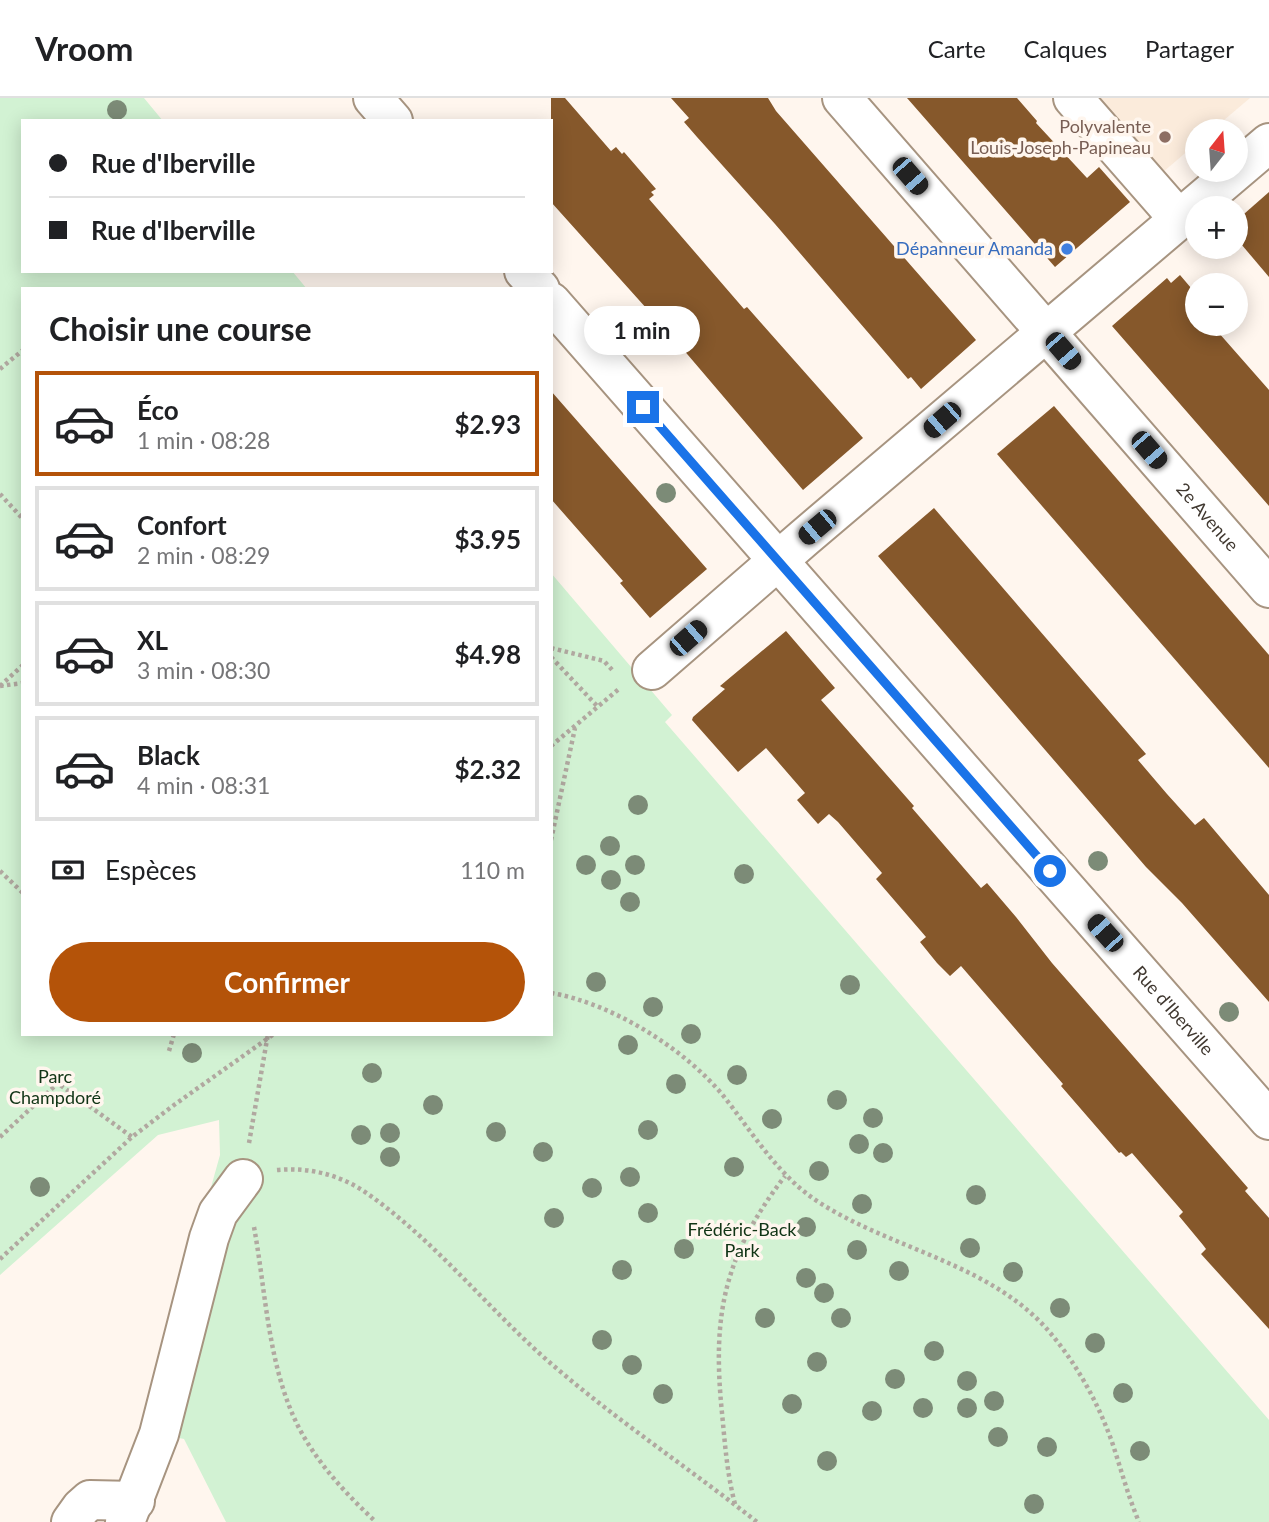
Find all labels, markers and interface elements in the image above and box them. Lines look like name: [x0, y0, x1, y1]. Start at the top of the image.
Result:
text: Vroom: [35, 28, 133, 68]
text: Carte: [928, 34, 986, 63]
text: Calques: [1024, 34, 1107, 63]
text: Partager: [1145, 34, 1234, 63]
place label: Polyvalente Louis-Joseph-Papineau: [970, 115, 1151, 158]
north arrow: [1185, 119, 1248, 182]
map controls: [1185, 119, 1248, 336]
marker: Polyvalente Louis-Joseph-Papineau: [1157, 129, 1173, 145]
text: Rue d'Iberville: [91, 147, 255, 179]
car: [889, 153, 932, 199]
button: +: [1185, 196, 1248, 259]
text: Rue d'Iberville: [91, 214, 255, 246]
place label: Dépanneur Amanda: [896, 237, 1053, 259]
marker: Dépanneur Amanda: [1059, 241, 1075, 257]
button: −: [1185, 273, 1248, 336]
callout: 1 min: [585, 306, 701, 354]
text: Choisir une course: [49, 309, 312, 348]
text: 1 min: [613, 316, 671, 344]
car: [1042, 328, 1085, 374]
route end: [627, 391, 659, 423]
icon: car: [53, 392, 116, 455]
text: Éco: [137, 394, 179, 426]
car: [920, 398, 965, 442]
text: $2.93: [455, 408, 521, 440]
text: 1 min · 08:28: [137, 426, 270, 454]
car: [1128, 427, 1171, 473]
street label: 2e Avenue: [1172, 478, 1244, 555]
car: [795, 505, 840, 549]
icon: car: [53, 507, 116, 570]
text: Confort: [137, 509, 227, 541]
text: $3.95: [455, 523, 521, 555]
text: 2 min · 08:29: [137, 541, 270, 569]
car: [666, 616, 711, 660]
icon: car: [53, 622, 116, 685]
text: XL: [137, 624, 168, 656]
text: $4.98: [455, 638, 521, 670]
text: 3 min · 08:30: [137, 656, 270, 684]
icon: car: [53, 737, 116, 800]
text: Black: [137, 739, 200, 771]
text: $2.32: [455, 753, 521, 785]
text: 4 min · 08:31: [137, 771, 270, 799]
icon: cash: [49, 851, 87, 889]
text: Espèces: [105, 854, 197, 886]
route start: [1034, 855, 1066, 887]
text: 110 m: [460, 856, 525, 884]
car: [1084, 910, 1127, 956]
button: Confirmer: [49, 942, 525, 1022]
street label: Rue d'Iberville: [1129, 961, 1219, 1059]
park label: Parc Champdoré: [9, 1065, 101, 1108]
park label: Frédéric-Back Park: [688, 1218, 797, 1261]

